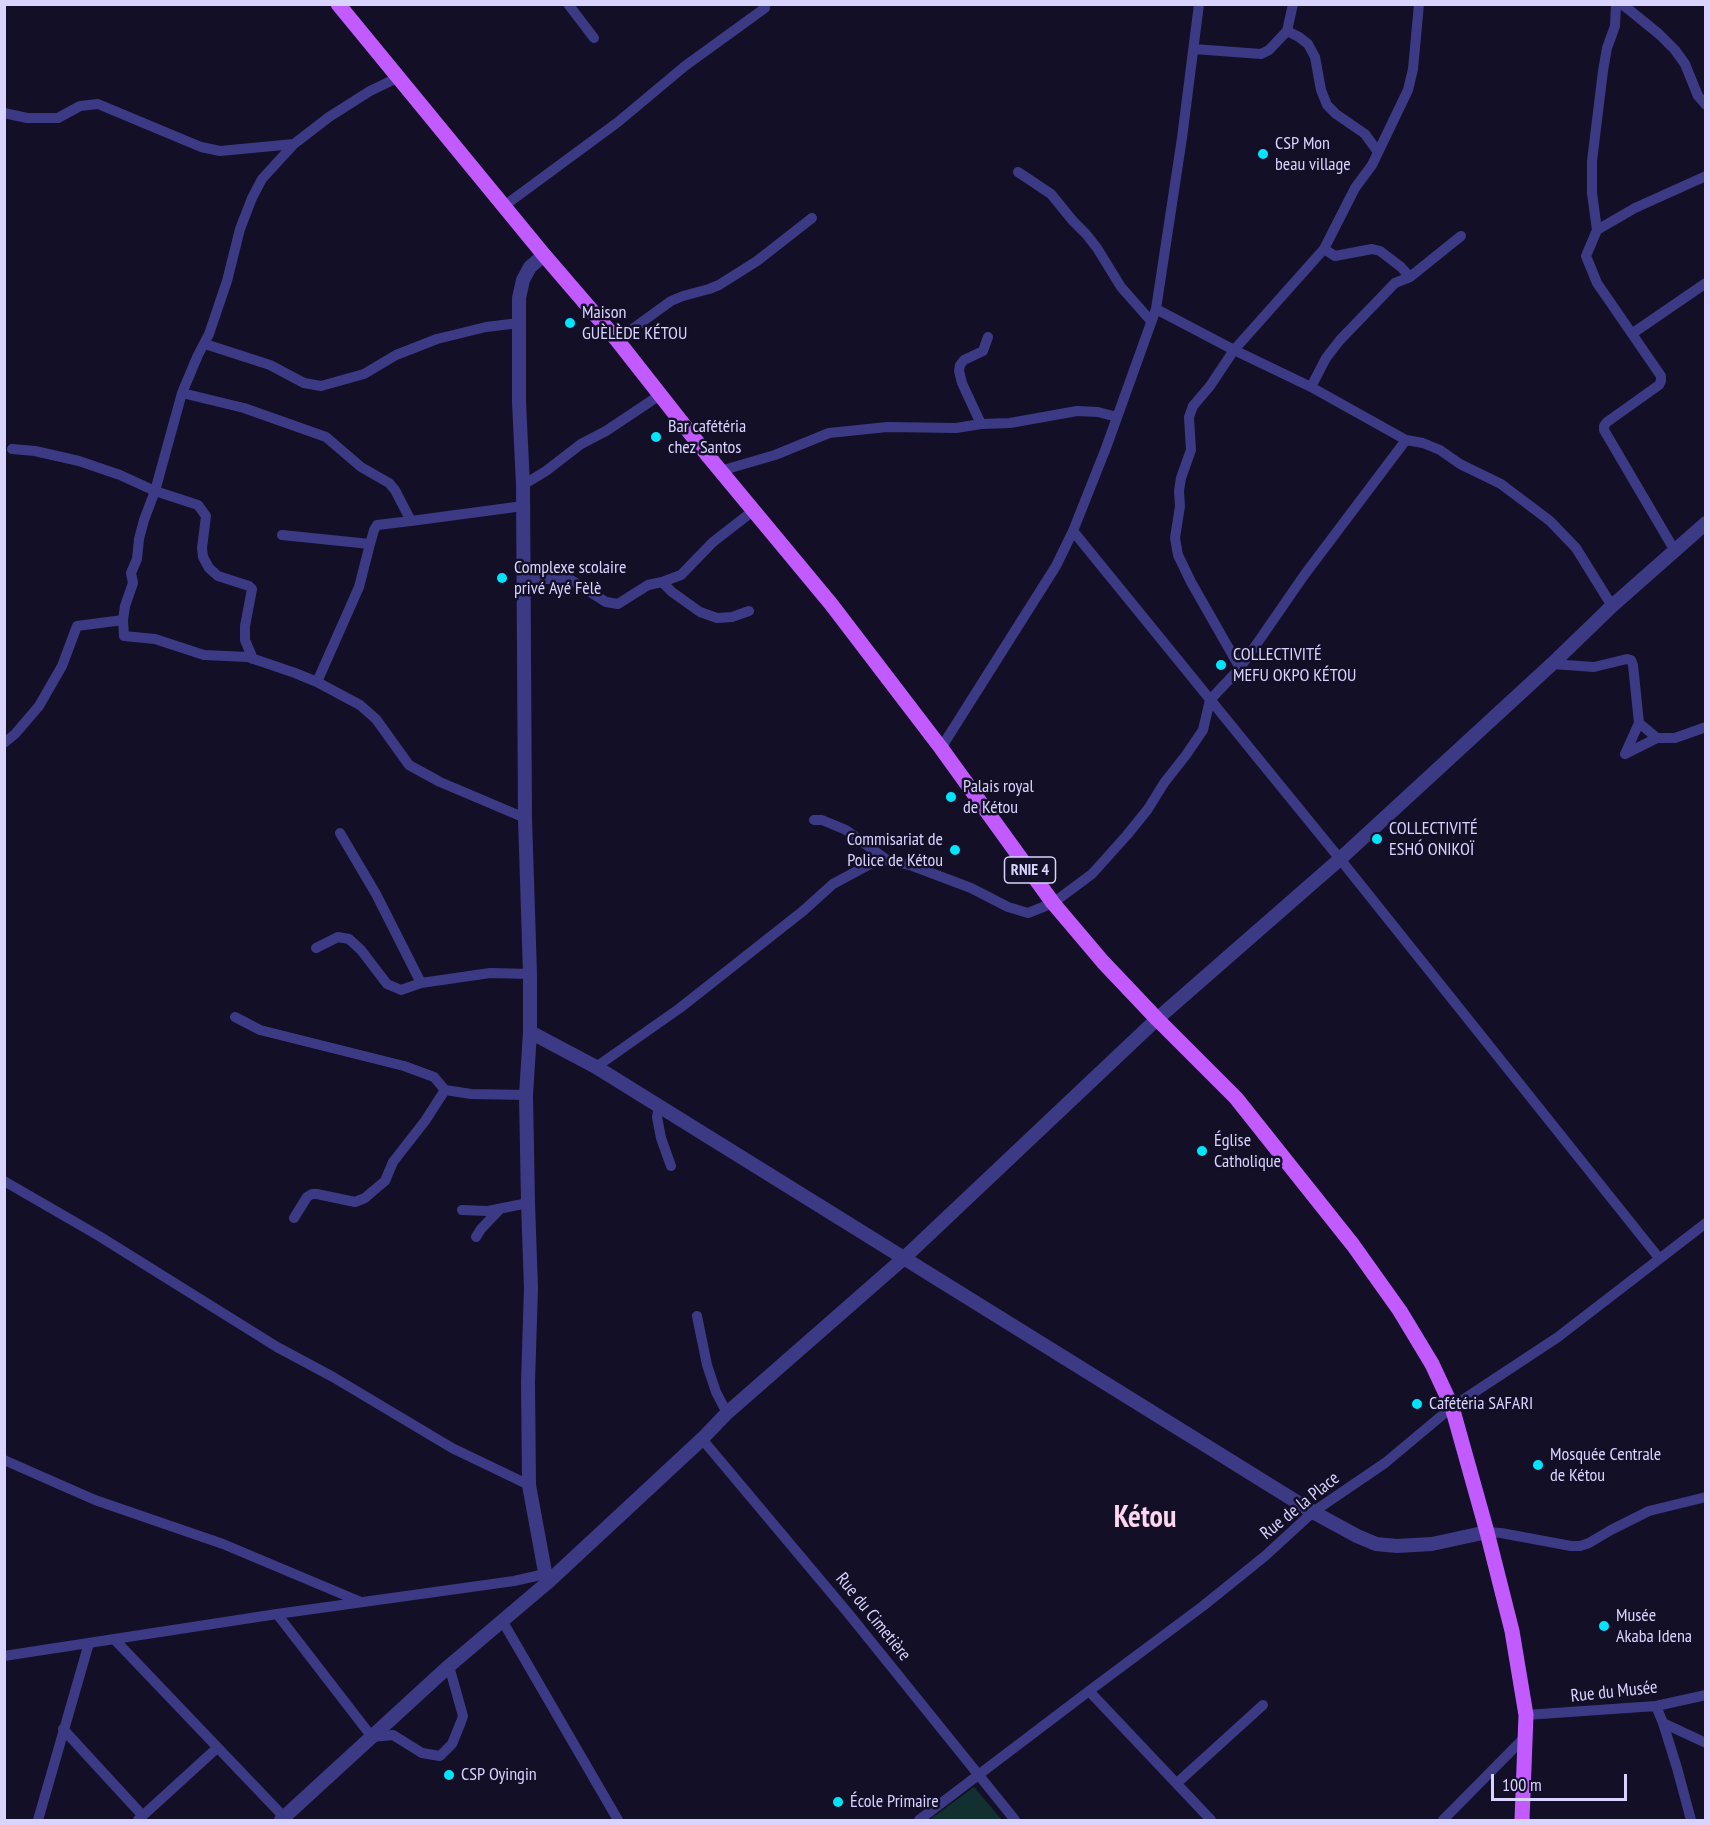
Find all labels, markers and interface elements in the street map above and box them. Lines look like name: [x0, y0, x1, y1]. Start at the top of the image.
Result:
place label: CSP Mon beau village: [1275, 133, 1351, 176]
marker: CSP Mon beau village: [1256, 147, 1270, 161]
place label: Maison GUÈLÈDE KÉTOU: [582, 302, 687, 344]
marker: Maison GUÈLÈDE KÉTOU: [563, 316, 577, 330]
place label: Bar cafétéria chez Santos: [668, 416, 746, 458]
marker: Bar cafétéria chez Santos: [649, 430, 663, 444]
place label: Complexe scolaire privé Ayé Fèlè: [514, 557, 626, 600]
marker: Complexe scolaire privé Ayé Fèlè: [495, 571, 509, 585]
place label: COLLECTIVITÉ MEFU OKPO KÉTOU: [1233, 644, 1356, 686]
marker: COLLECTIVITÉ MEFU OKPO KÉTOU: [1214, 658, 1228, 672]
place label: Palais royal de Kétou: [963, 776, 1034, 818]
marker: Palais royal de Kétou: [944, 790, 958, 804]
place label: COLLECTIVITÉ ESHÓ ONIKOÏ: [1389, 818, 1478, 860]
place label: Commisariat de Police de Kétou: [847, 829, 943, 872]
marker: COLLECTIVITÉ ESHÓ ONIKOÏ: [1370, 832, 1384, 846]
marker: Commisariat de Police de Kétou: [948, 843, 962, 857]
road number: RNIE 4: [1004, 857, 1056, 883]
place label: Église Catholique: [1214, 1130, 1281, 1172]
marker: Église Catholique: [1195, 1144, 1209, 1158]
place label: Cafétéria SAFARI: [1429, 1393, 1533, 1415]
marker: Cafétéria SAFARI: [1410, 1397, 1424, 1411]
place label: Mosquée Centrale de Kétou: [1550, 1444, 1661, 1486]
marker: Mosquée Centrale de Kétou: [1531, 1458, 1545, 1472]
street label: Rue de la Place: [1256, 1468, 1344, 1544]
district label: Kétou: [1114, 1500, 1176, 1536]
street label: Rue du Cimetière: [831, 1569, 915, 1665]
place label: Musée Akaba Idena: [1616, 1605, 1692, 1648]
marker: Musée Akaba Idena: [1597, 1619, 1611, 1633]
street label: Rue du Musée: [1570, 1677, 1658, 1707]
scale bar: [1494, 1762, 1630, 1800]
place label: CSP Oyingin: [461, 1764, 537, 1786]
marker: CSP Oyingin: [442, 1768, 456, 1782]
text: 100 m: [1502, 1773, 1542, 1796]
place label: École Primaire: [850, 1791, 939, 1813]
marker: École Primaire: [831, 1795, 845, 1809]

